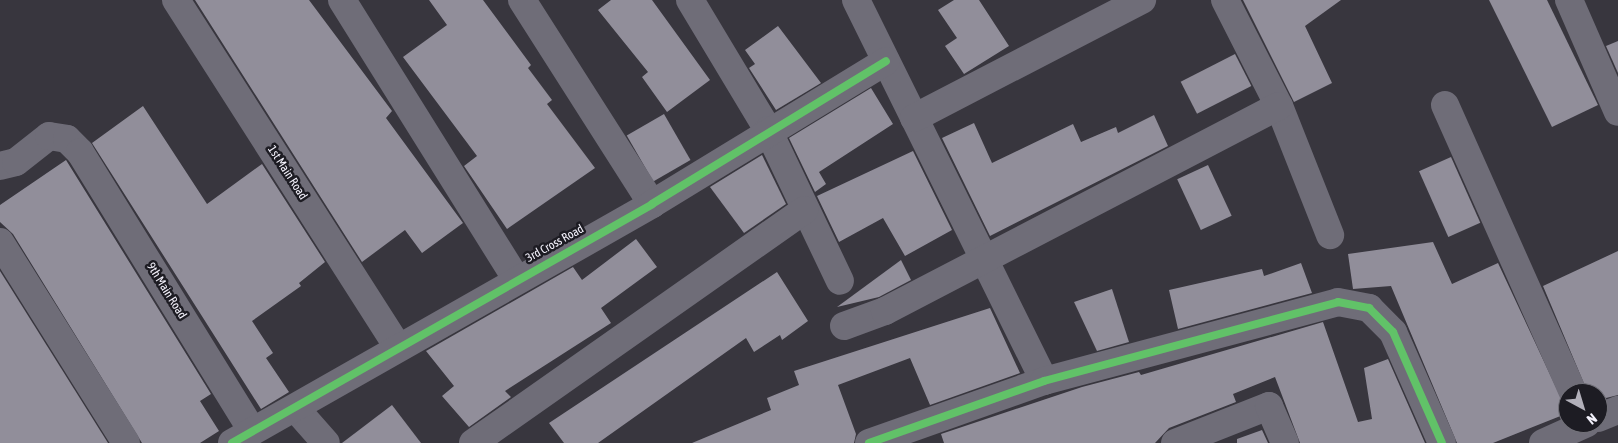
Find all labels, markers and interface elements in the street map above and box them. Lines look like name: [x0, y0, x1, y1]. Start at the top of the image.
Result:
street label: 1st Main Road: [264, 143, 310, 203]
street label: 3rd Cross Road: [523, 222, 587, 266]
street label: 9th Main Road: [143, 260, 189, 322]
north arrow: [1558, 383, 1608, 433]
text: N: [1584, 410, 1600, 428]

